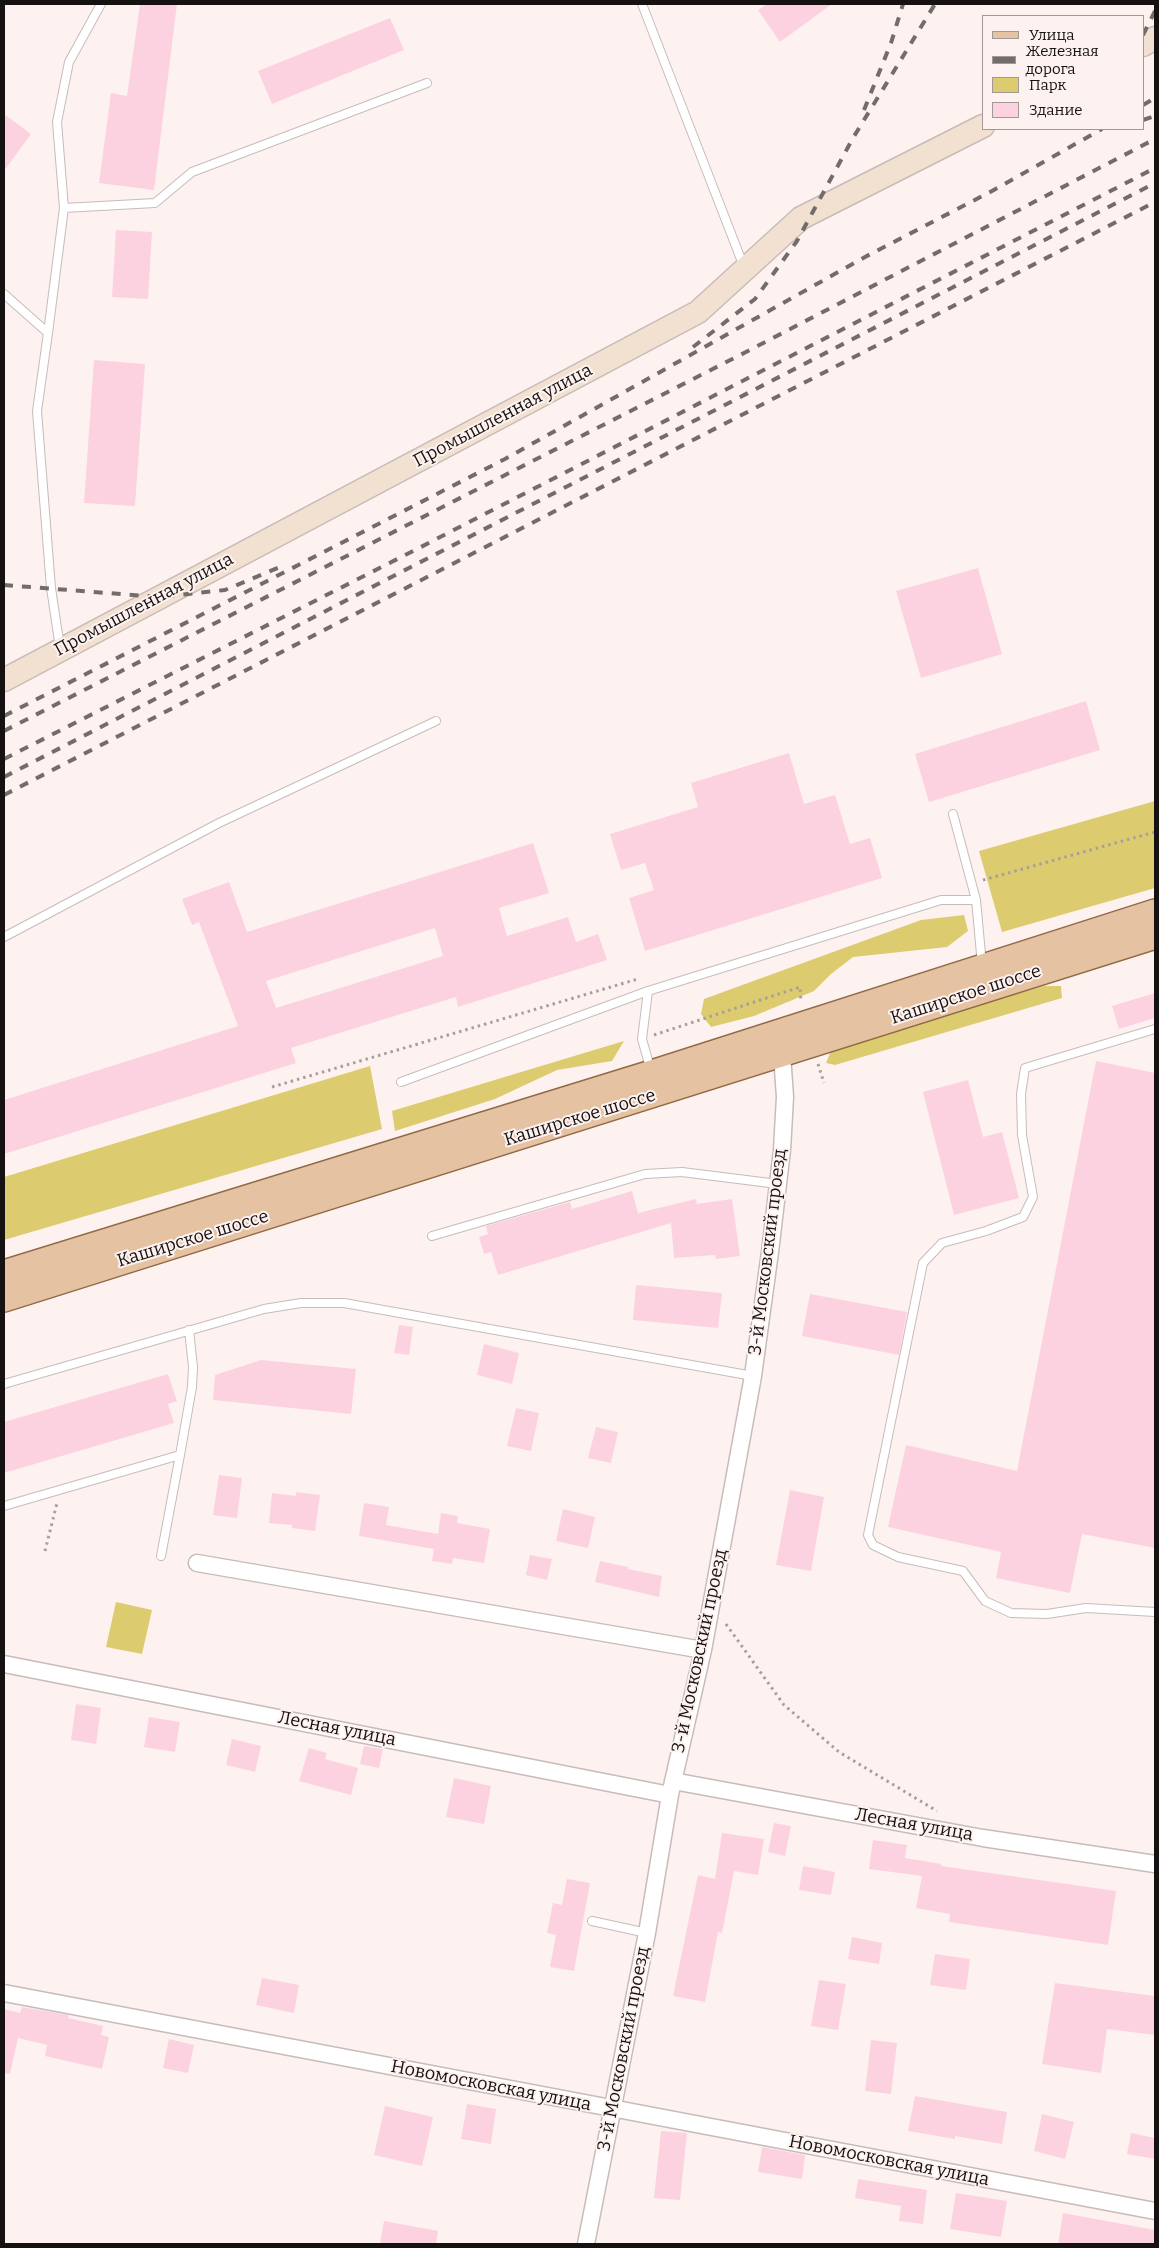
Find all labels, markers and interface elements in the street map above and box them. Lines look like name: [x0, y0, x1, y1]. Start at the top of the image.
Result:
legend: [982, 15, 1144, 130]
text: Улица: [1029, 26, 1075, 44]
text: Железная дорога: [1026, 42, 1099, 78]
text: Парк: [1029, 76, 1066, 94]
text: Здание: [1029, 101, 1083, 119]
street label: Промышленная улица: [410, 360, 596, 472]
street label: Промышленная улица: [51, 549, 237, 661]
street label: Каширское шоссе: [888, 960, 1044, 1030]
street label: Каширское шоссе: [502, 1085, 658, 1151]
street label: 3-й Московский проезд: [745, 1147, 791, 1357]
street label: Каширское шоссе: [115, 1206, 271, 1272]
street label: 3-й Московский проезд: [668, 1547, 732, 1755]
street label: Лесная улица: [276, 1707, 398, 1751]
street label: Лесная улица: [853, 1804, 975, 1846]
street label: 3-й Московский проезд: [594, 1945, 654, 2153]
street label: Новомосковская улица: [389, 2056, 593, 2116]
street label: Новомосковская улица: [787, 2131, 991, 2191]

